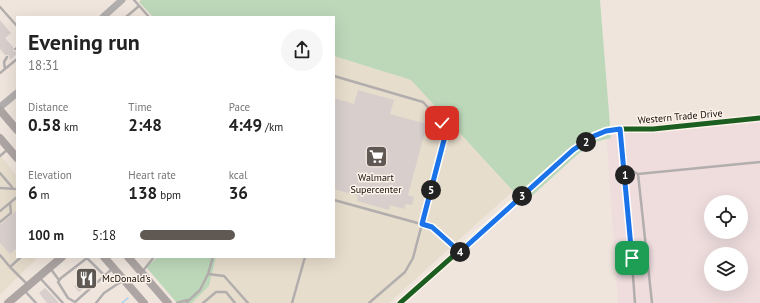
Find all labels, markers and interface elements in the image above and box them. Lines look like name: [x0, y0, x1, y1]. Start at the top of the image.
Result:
text: Evening run: [28, 28, 140, 56]
button: share: [281, 29, 323, 71]
text: 18:31: [28, 57, 59, 74]
text: Distance: [28, 100, 68, 114]
text: Time: [128, 100, 152, 114]
text: Pace: [229, 100, 250, 114]
pin: [425, 106, 459, 140]
street label: Western Trade Drive: [637, 106, 723, 127]
icon: check: [431, 112, 453, 134]
text: 0.58: [28, 114, 61, 136]
text: 2:48: [128, 114, 162, 136]
text: 4:49: [229, 114, 262, 136]
text: km: [61, 120, 78, 134]
text: /km: [262, 120, 283, 134]
pin: 2: [576, 132, 596, 152]
text: 2: [583, 135, 589, 149]
supermarket icon: Walmart Supercenter: [363, 144, 389, 170]
pin: 1: [615, 165, 635, 185]
text: Elevation: [28, 168, 72, 182]
text: Heart rate: [128, 168, 176, 182]
text: kcal: [229, 168, 247, 182]
text: 1: [622, 168, 628, 182]
place label: Walmart Supercenter: [350, 171, 402, 196]
pin: 5: [421, 180, 441, 200]
text: 6: [28, 182, 38, 204]
text: 138: [128, 182, 157, 204]
text: 36: [229, 182, 248, 204]
text: 5: [428, 183, 434, 197]
pin: 3: [512, 186, 532, 206]
text: m: [38, 188, 50, 202]
text: bpm: [157, 188, 181, 202]
text: 3: [519, 189, 525, 203]
map controls: [704, 195, 748, 291]
button: locate: [704, 195, 748, 239]
text: 100 m: [28, 227, 64, 244]
text: 5:18: [92, 227, 116, 244]
pin: [615, 241, 649, 275]
pin: 4: [450, 242, 470, 262]
text: 4: [457, 245, 463, 259]
icon: arrive: [621, 247, 643, 269]
button: layers: [704, 247, 748, 291]
restaurant icon: McDonald's: [73, 265, 99, 291]
place label: McDonald's: [102, 272, 151, 285]

